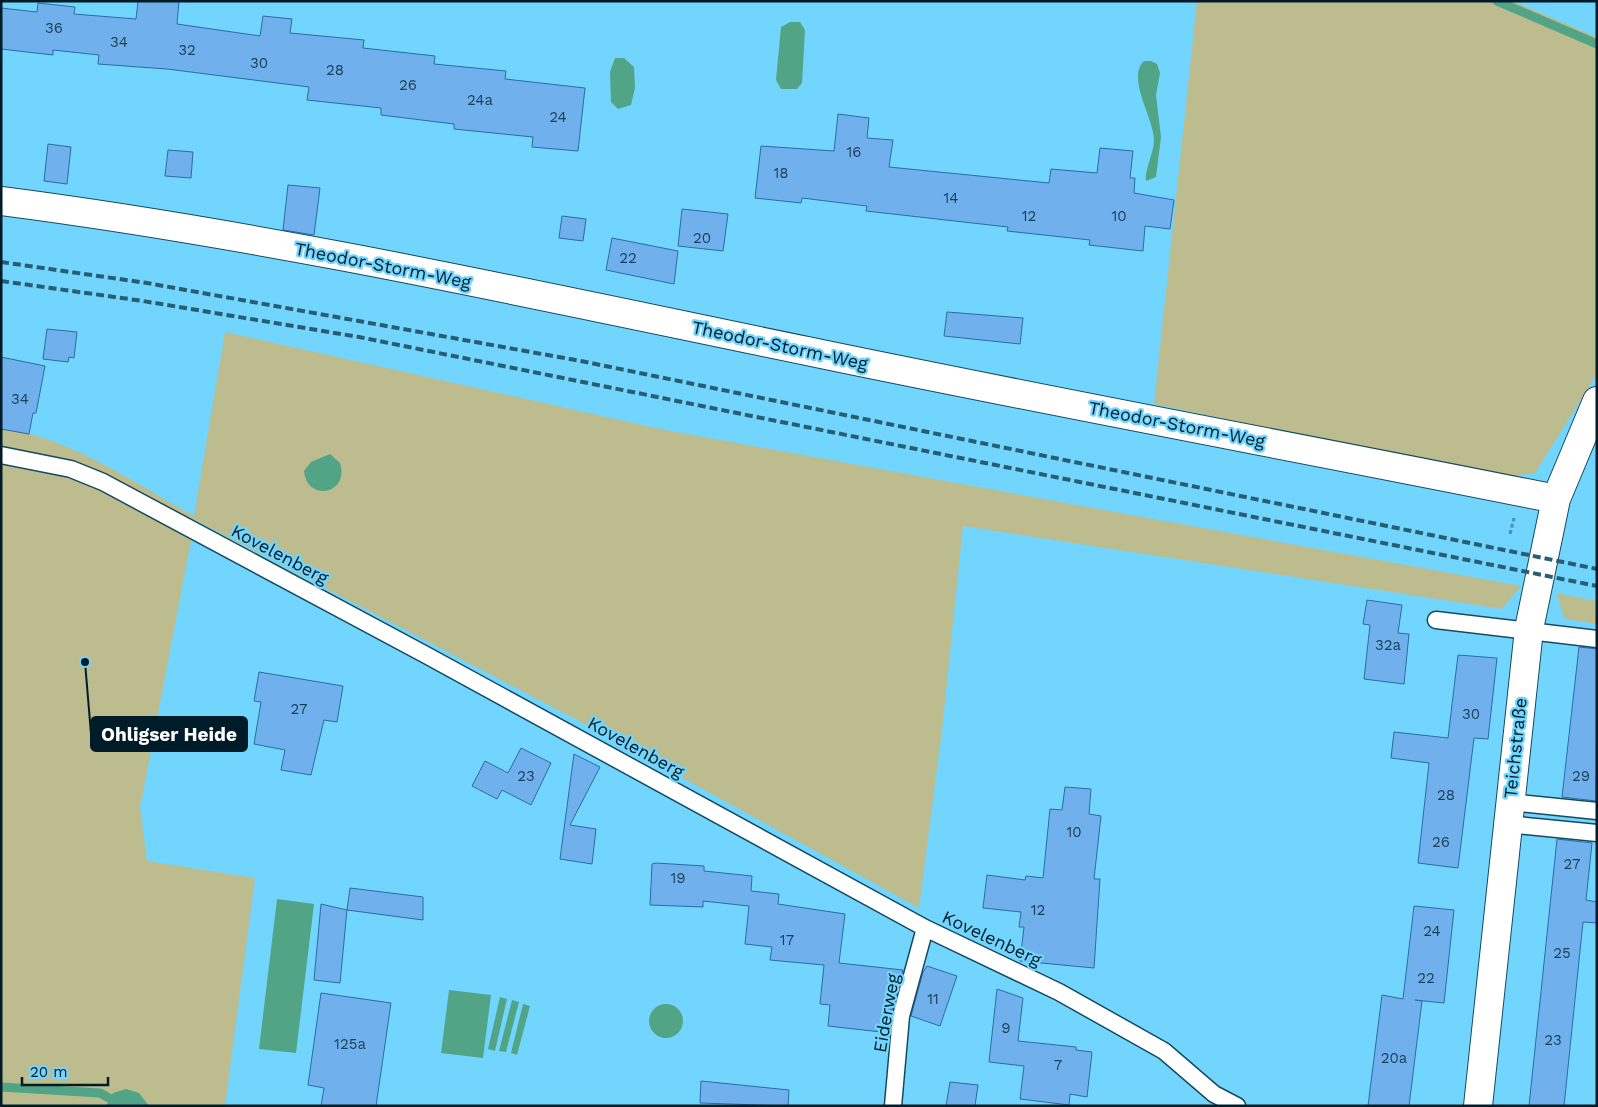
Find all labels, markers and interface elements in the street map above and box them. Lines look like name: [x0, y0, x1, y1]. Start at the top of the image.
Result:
house number: 36: [45, 19, 63, 37]
house number: 34: [110, 33, 128, 51]
house number: 32: [178, 41, 196, 59]
house number: 30: [250, 54, 268, 72]
house number: 28: [326, 61, 344, 79]
house number: 26: [399, 76, 417, 94]
house number: 24a: [467, 91, 493, 109]
house number: 24: [549, 108, 567, 126]
house number: 16: [847, 143, 861, 161]
house number: 18: [773, 164, 789, 182]
house number: 14: [943, 189, 959, 207]
house number: 12: [1022, 207, 1036, 225]
house number: 10: [1111, 207, 1127, 225]
house number: 20: [693, 229, 711, 247]
street label: Theodor-Storm-Weg: [293, 238, 473, 292]
house number: 22: [619, 249, 637, 267]
street label: Theodor-Storm-Weg: [690, 316, 870, 374]
house number: 34: [11, 390, 29, 408]
street label: Theodor-Storm-Weg: [1087, 397, 1267, 451]
street label: Kovelenberg: [228, 520, 332, 589]
house number: 32a: [1375, 636, 1401, 654]
street label: Teichstraße: [1499, 697, 1531, 799]
house number: 27: [291, 700, 307, 718]
house number: 30: [1462, 705, 1480, 723]
street label: Kovelenberg: [584, 712, 688, 782]
callout: Ohligser Heide: [91, 717, 247, 751]
text: Ohligser Heide: [101, 723, 237, 746]
house number: 23: [517, 767, 535, 785]
house number: 29: [1572, 767, 1590, 785]
house number: 28: [1437, 786, 1455, 804]
house number: 10: [1066, 823, 1082, 841]
house number: 26: [1432, 833, 1450, 851]
house number: 27: [1564, 855, 1580, 873]
house number: 19: [670, 869, 686, 887]
house number: 12: [1031, 901, 1045, 919]
street label: Kovelenberg: [939, 906, 1045, 970]
house number: 24: [1423, 922, 1441, 940]
house number: 17: [780, 931, 794, 949]
house number: 25: [1553, 944, 1571, 962]
house number: 22: [1417, 969, 1435, 987]
street label: Eiderweg: [869, 971, 903, 1054]
house number: 11: [927, 990, 939, 1008]
house number: 9: [1001, 1019, 1011, 1037]
house number: 23: [1544, 1031, 1562, 1049]
house number: 125a: [334, 1035, 366, 1053]
house number: 20a: [1381, 1049, 1408, 1067]
scale bar: [22, 1054, 109, 1086]
house number: 7: [1054, 1056, 1062, 1074]
text: 20 m: [30, 1063, 68, 1081]

